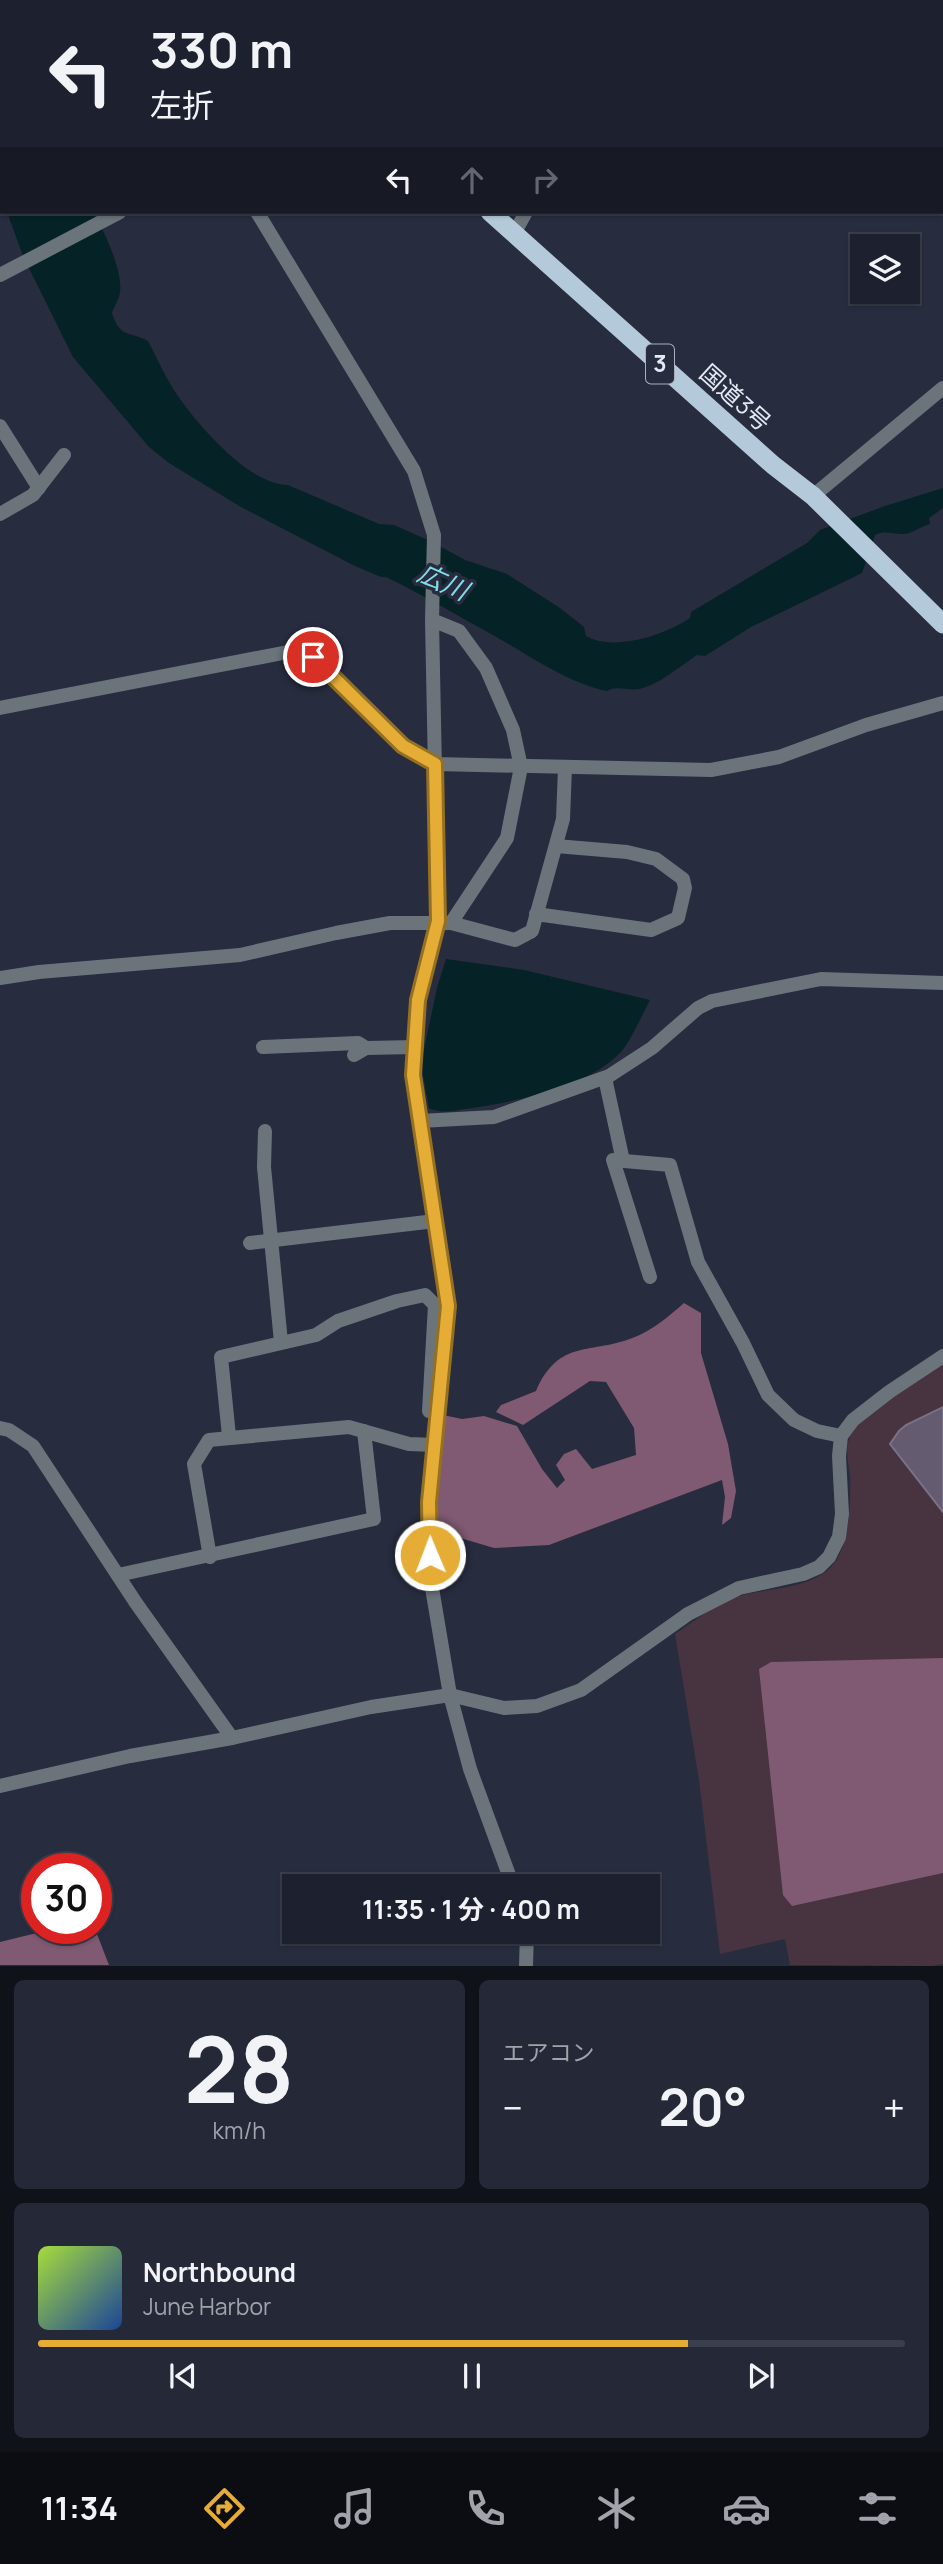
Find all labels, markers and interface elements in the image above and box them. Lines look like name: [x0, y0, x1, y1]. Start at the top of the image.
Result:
text: 330 m: [150, 16, 293, 83]
icon: left: [35, 28, 126, 119]
text: 左折: [150, 83, 214, 127]
icon: left: [380, 161, 418, 199]
icon: ahead: [453, 161, 491, 199]
icon: right: [526, 161, 564, 199]
map controls: [850, 234, 920, 304]
button: layers: [850, 234, 920, 304]
road number: 3: [646, 344, 674, 384]
street label: 国道3号: [693, 356, 779, 438]
water label: 広川: [412, 554, 477, 609]
pin: [283, 627, 343, 687]
icon: arrive: [294, 638, 332, 676]
position arrow: [393, 1518, 467, 1592]
speed limit sign: 30: [21, 1853, 112, 1944]
text: 11:35 · 1 分 · 400 m: [362, 1891, 580, 1927]
text: 28: [184, 2006, 294, 2130]
text: エアコン: [503, 2036, 595, 2068]
text: 20°: [659, 2071, 747, 2142]
text: −: [503, 2081, 523, 2133]
text: +: [883, 2081, 905, 2133]
text: km/h: [213, 2114, 266, 2146]
text: Northbound: [143, 2254, 296, 2290]
text: June Harbor: [143, 2290, 271, 2322]
icon: previous: [164, 2357, 202, 2395]
icon: pause: [453, 2357, 491, 2395]
icon: next: [742, 2357, 780, 2395]
icon: directions: [200, 2484, 249, 2533]
icon: music: [330, 2484, 379, 2533]
icon: phone: [461, 2484, 510, 2533]
icon: climate: [592, 2484, 641, 2533]
icon: car: [722, 2484, 771, 2533]
icon: filters: [853, 2484, 902, 2533]
text: 11:34: [41, 2486, 118, 2530]

